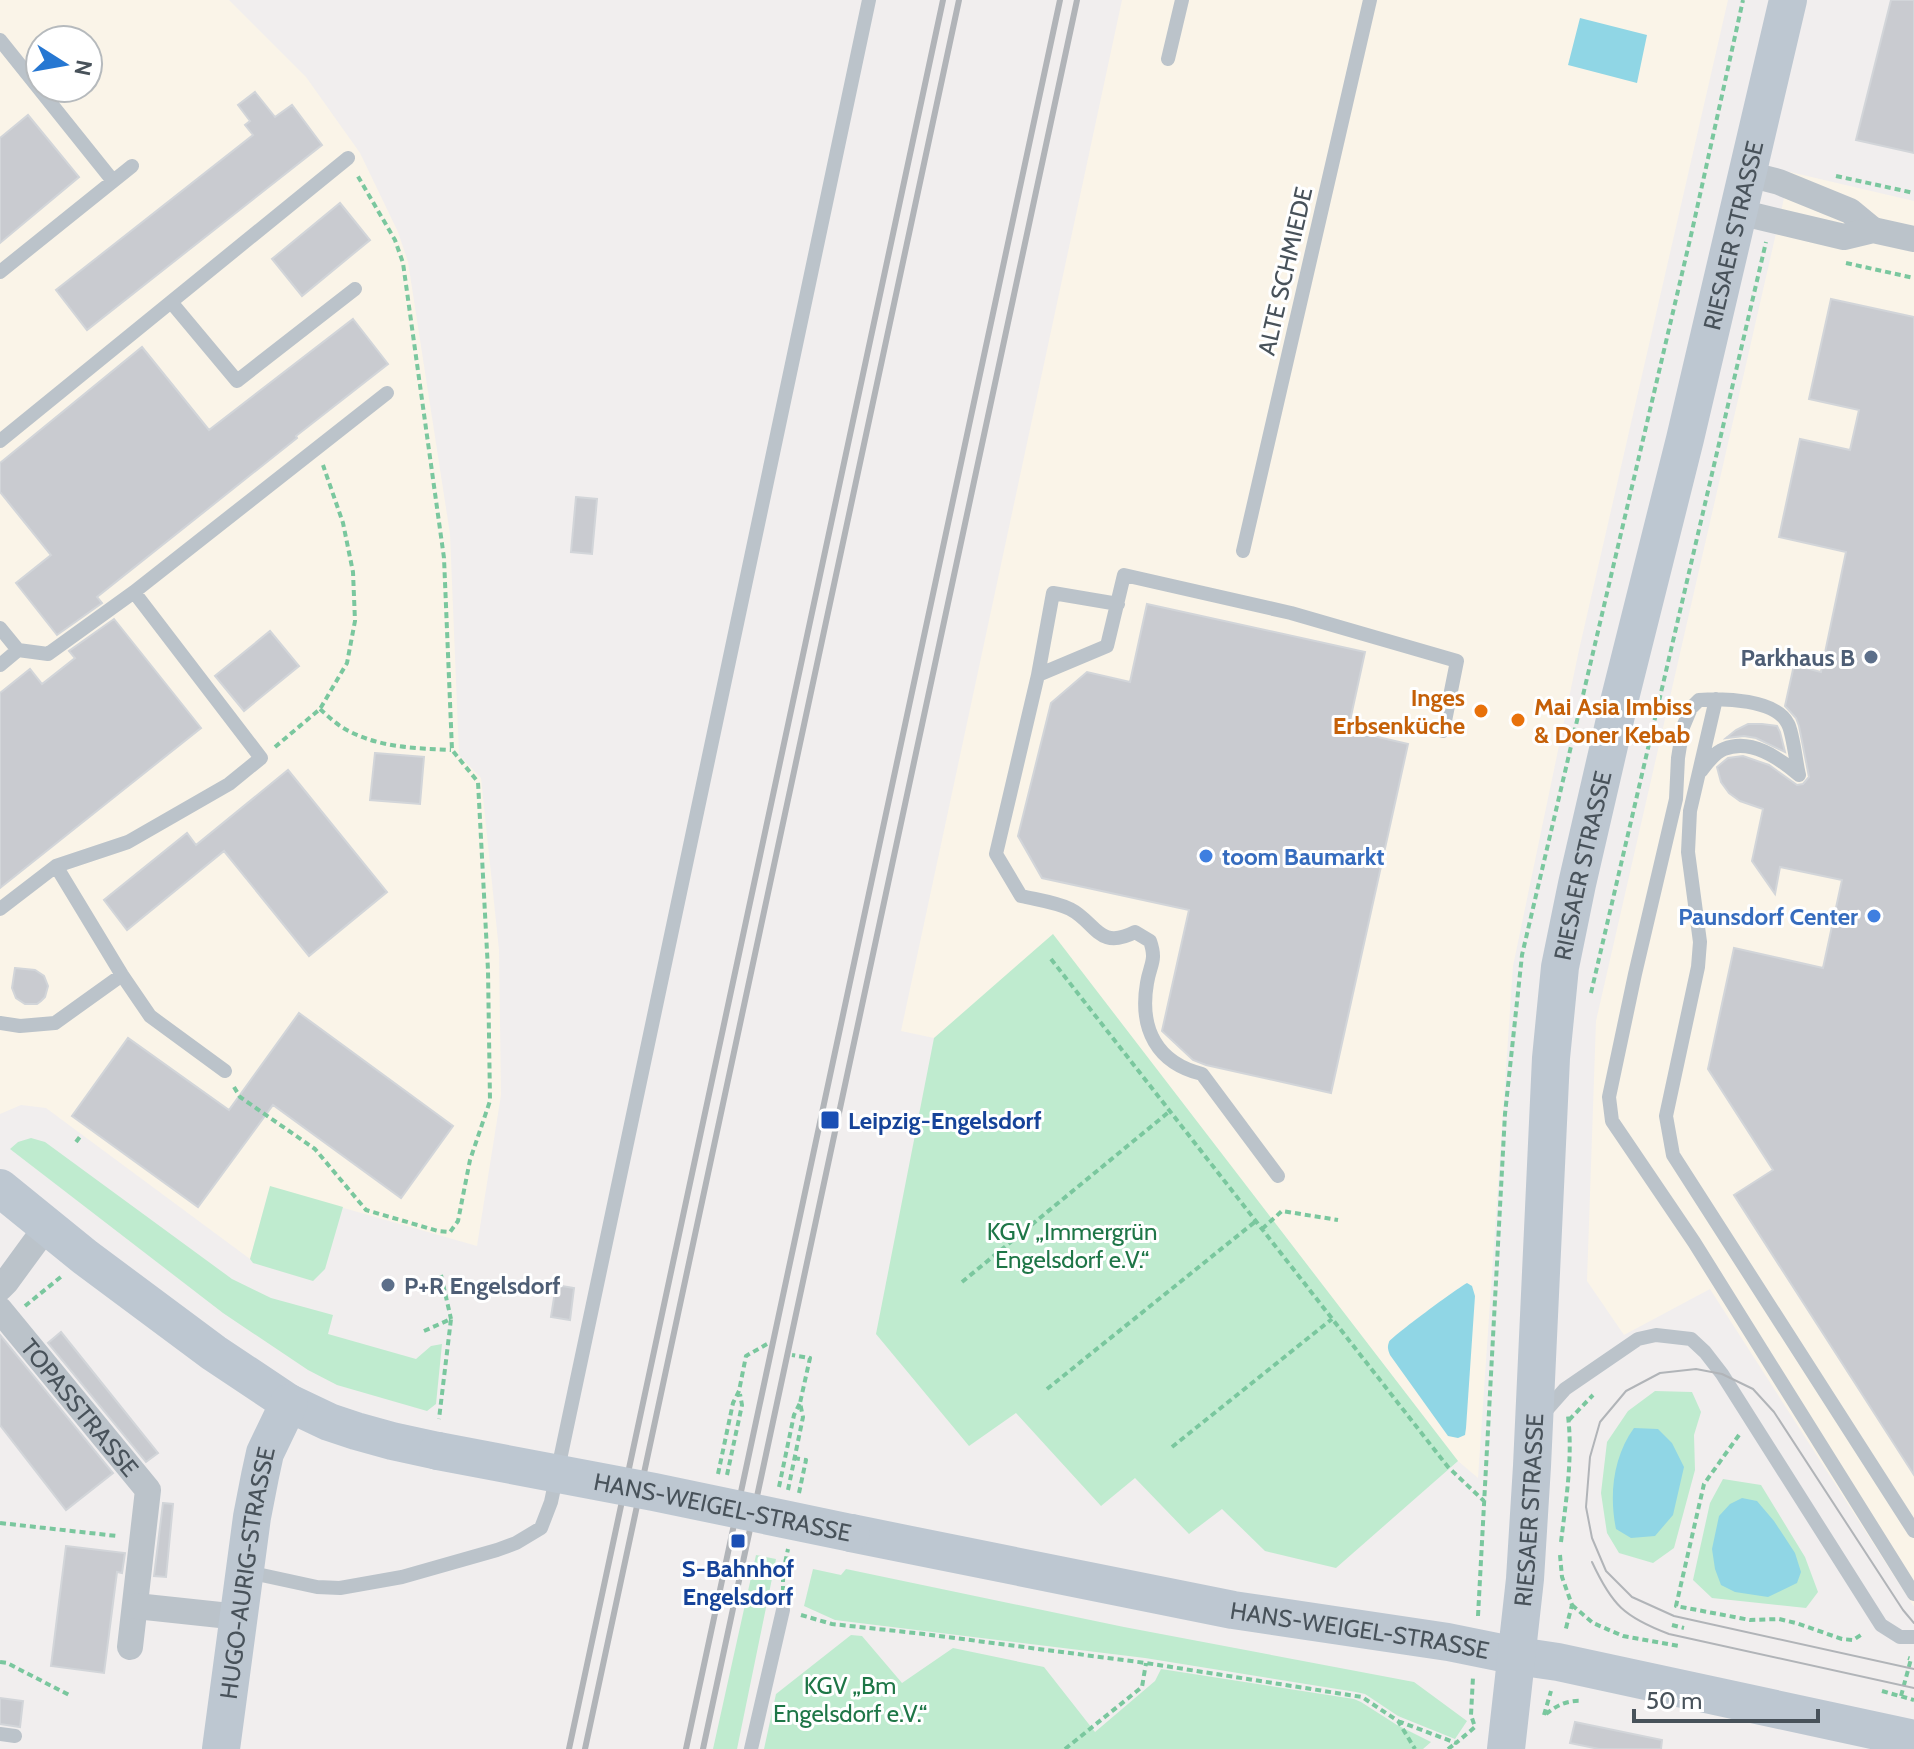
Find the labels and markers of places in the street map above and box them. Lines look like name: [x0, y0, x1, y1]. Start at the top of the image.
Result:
place label: Parkhaus B: [1741, 643, 1855, 672]
marker: Parkhaus B: [1862, 648, 1880, 666]
place label: Inges Erbsenküche: [1333, 683, 1465, 740]
place label: Mai Asia Imbiss & Doner Kebab: [1534, 692, 1692, 749]
marker: Inges Erbsenküche: [1472, 702, 1490, 720]
marker: Mai Asia Imbiss & Doner Kebab: [1509, 711, 1527, 729]
place label: toom Baumarkt: [1222, 842, 1385, 871]
marker: toom Baumarkt: [1197, 847, 1215, 865]
place label: Paunsdorf Center: [1678, 902, 1858, 931]
marker: Paunsdorf Center: [1865, 907, 1883, 925]
place label: Leipzig-Engelsdorf: [848, 1106, 1042, 1135]
marker: Leipzig-Engelsdorf: [819, 1109, 841, 1131]
place label: P+R Engelsdorf: [404, 1271, 561, 1300]
marker: P+R Engelsdorf: [379, 1276, 397, 1294]
marker: S-Bahnhof Engelsdorf: [729, 1532, 747, 1550]
place label: S-Bahnhof Engelsdorf: [682, 1554, 794, 1611]

